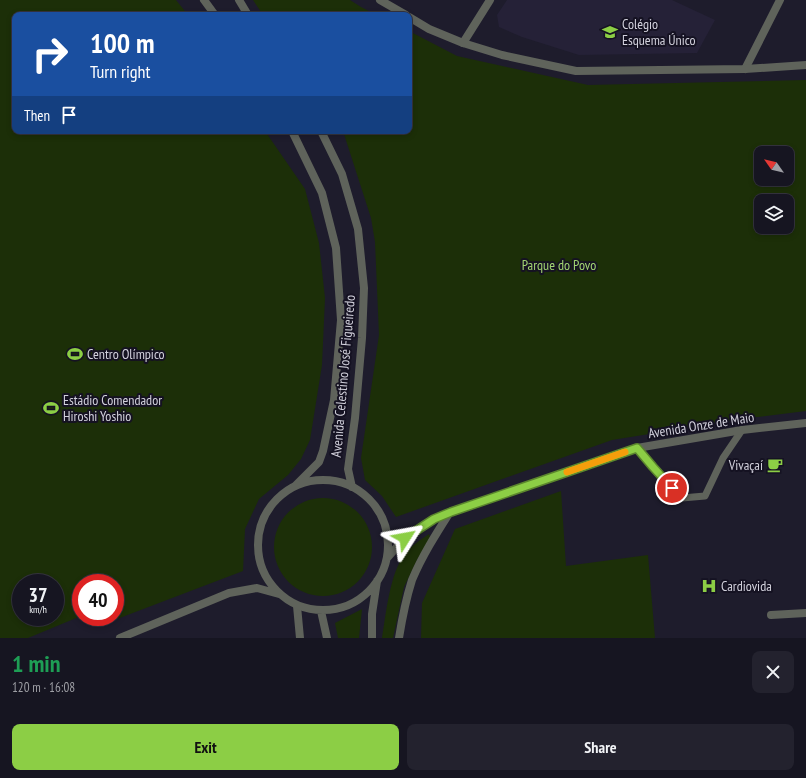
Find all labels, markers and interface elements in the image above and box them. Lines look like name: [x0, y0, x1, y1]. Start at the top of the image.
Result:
place label: Colégio Esquema Único: [622, 15, 696, 49]
school or university icon: Colégio Esquema Único: [601, 23, 619, 41]
text: 100 m: [90, 24, 154, 61]
icon: right: [24, 28, 76, 80]
text: Turn right: [90, 60, 150, 83]
icon: arrive: [58, 104, 80, 126]
text: Then: [24, 106, 50, 125]
north arrow: [754, 146, 794, 186]
map controls: [754, 146, 794, 234]
button: layers: [754, 194, 794, 234]
park label: Parque do Povo: [522, 256, 596, 274]
street label: Avenida Celestino José Figueiredo: [327, 294, 359, 458]
sports icon: Centro Olímpico: [66, 345, 84, 363]
place label: Centro Olímpico: [87, 345, 165, 363]
place label: Estádio Comendador Hiroshi Yoshio: [63, 391, 162, 425]
sports icon: Estádio Comendador Hiroshi Yoshio: [42, 399, 60, 417]
street label: Avenida Onze de Maio: [647, 408, 755, 442]
place label: Vivaçaí: [728, 456, 763, 474]
cafe icon: Vivaçaí: [766, 456, 784, 474]
pin: [655, 471, 689, 505]
icon: arrive: [661, 477, 683, 499]
position arrow: [384, 517, 426, 559]
speed limit sign: 40: [72, 574, 124, 626]
hospital icon: Cardiovida: [700, 577, 718, 595]
place label: Cardiovida: [721, 577, 772, 595]
text: 37: [28, 582, 48, 608]
text: km/h: [29, 603, 47, 616]
text: 1 min: [12, 648, 60, 679]
button: close: [752, 651, 794, 693]
text: 120 m · 16:08: [12, 679, 75, 696]
button: Exit: [12, 724, 399, 770]
button: Share: [407, 724, 794, 770]

